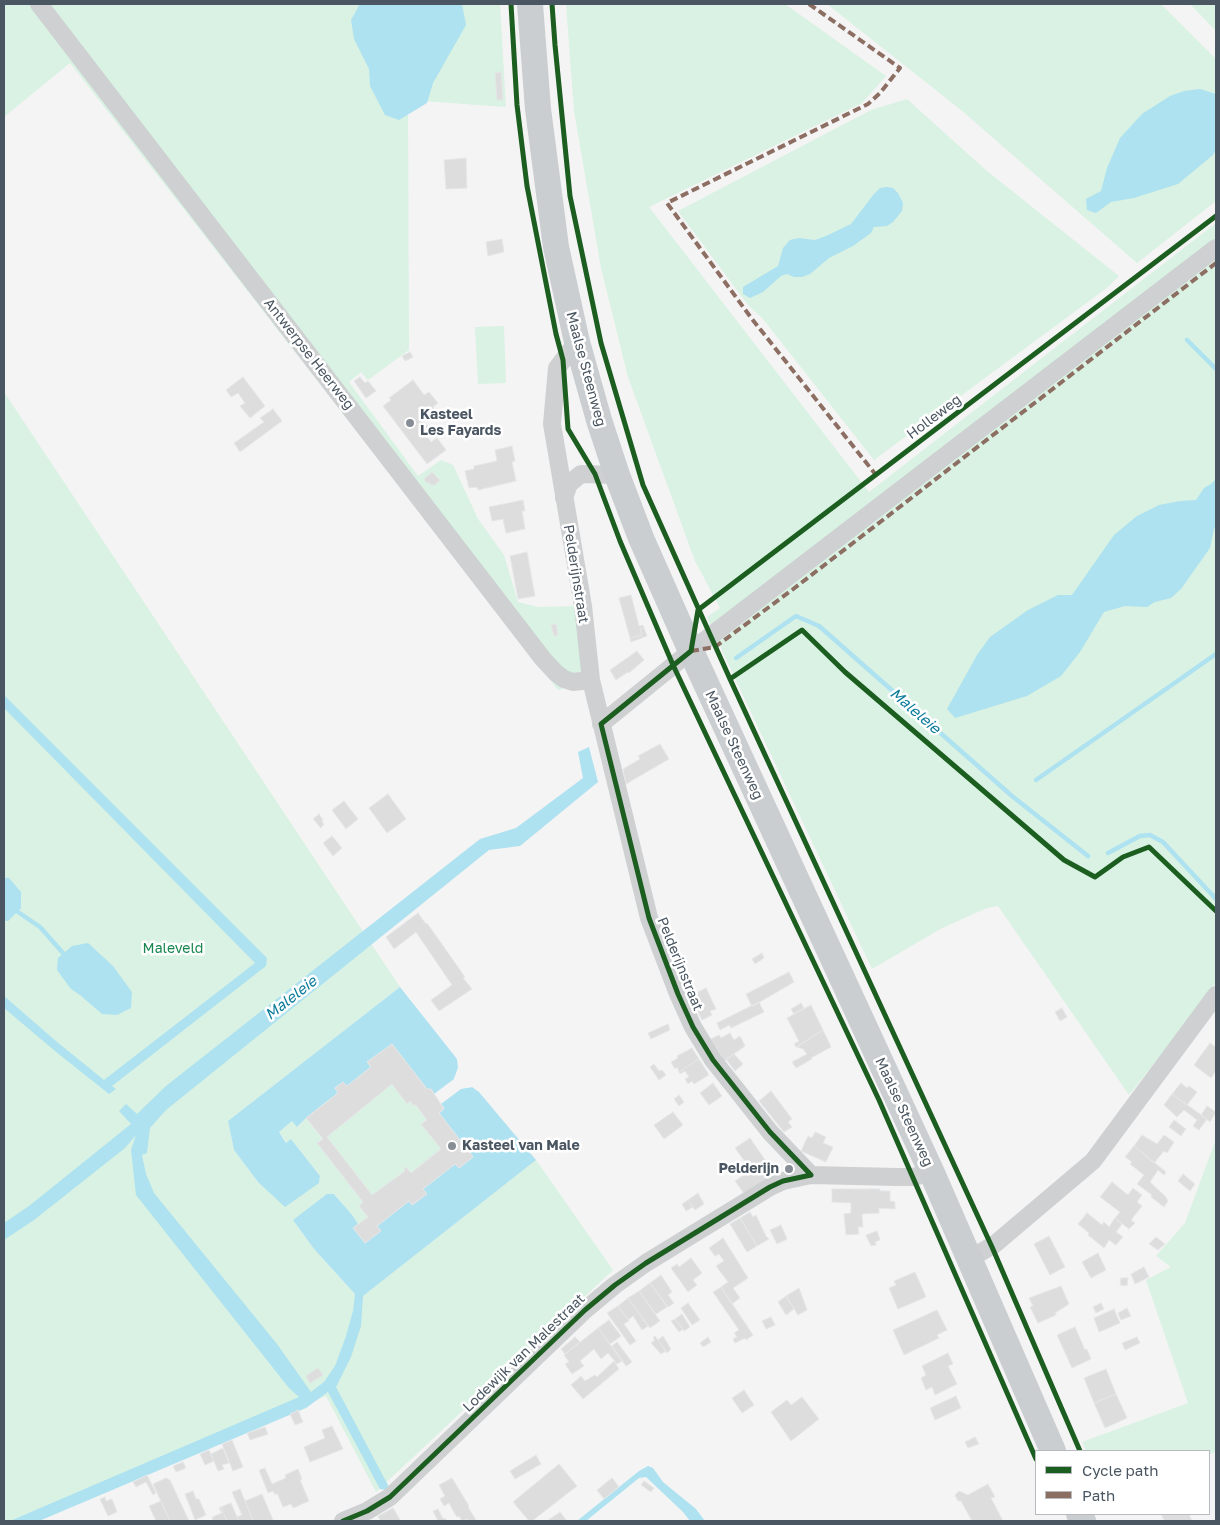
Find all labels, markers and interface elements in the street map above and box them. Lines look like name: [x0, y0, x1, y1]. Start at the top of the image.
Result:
street label: Antwerpse Heerweg: [260, 295, 358, 413]
street label: Maalse Steenweg: [563, 310, 609, 428]
street label: Holleweg: [903, 391, 965, 443]
place label: Kasteel Les Fayards: [420, 407, 501, 440]
marker: Kasteel Les Fayards: [404, 417, 416, 429]
street label: Pelderijnstraat: [560, 524, 592, 624]
water label: Maleleie: [886, 684, 944, 738]
street label: Maalse Steenweg: [701, 688, 767, 802]
street label: Pelderijnstraat: [654, 915, 706, 1013]
park label: Maleveld: [143, 941, 203, 957]
water label: Maleleie: [262, 972, 320, 1024]
street label: Maalse Steenweg: [871, 1055, 937, 1169]
place label: Kasteel van Male: [462, 1138, 580, 1154]
marker: Kasteel van Male: [446, 1140, 458, 1152]
place label: Pelderijn: [718, 1161, 779, 1177]
marker: Pelderijn: [783, 1163, 795, 1175]
street label: Lodewijk van Malestraat: [460, 1290, 588, 1416]
legend: [1035, 1450, 1210, 1515]
text: Cycle path: [1082, 1461, 1158, 1479]
text: Path: [1082, 1486, 1115, 1504]

